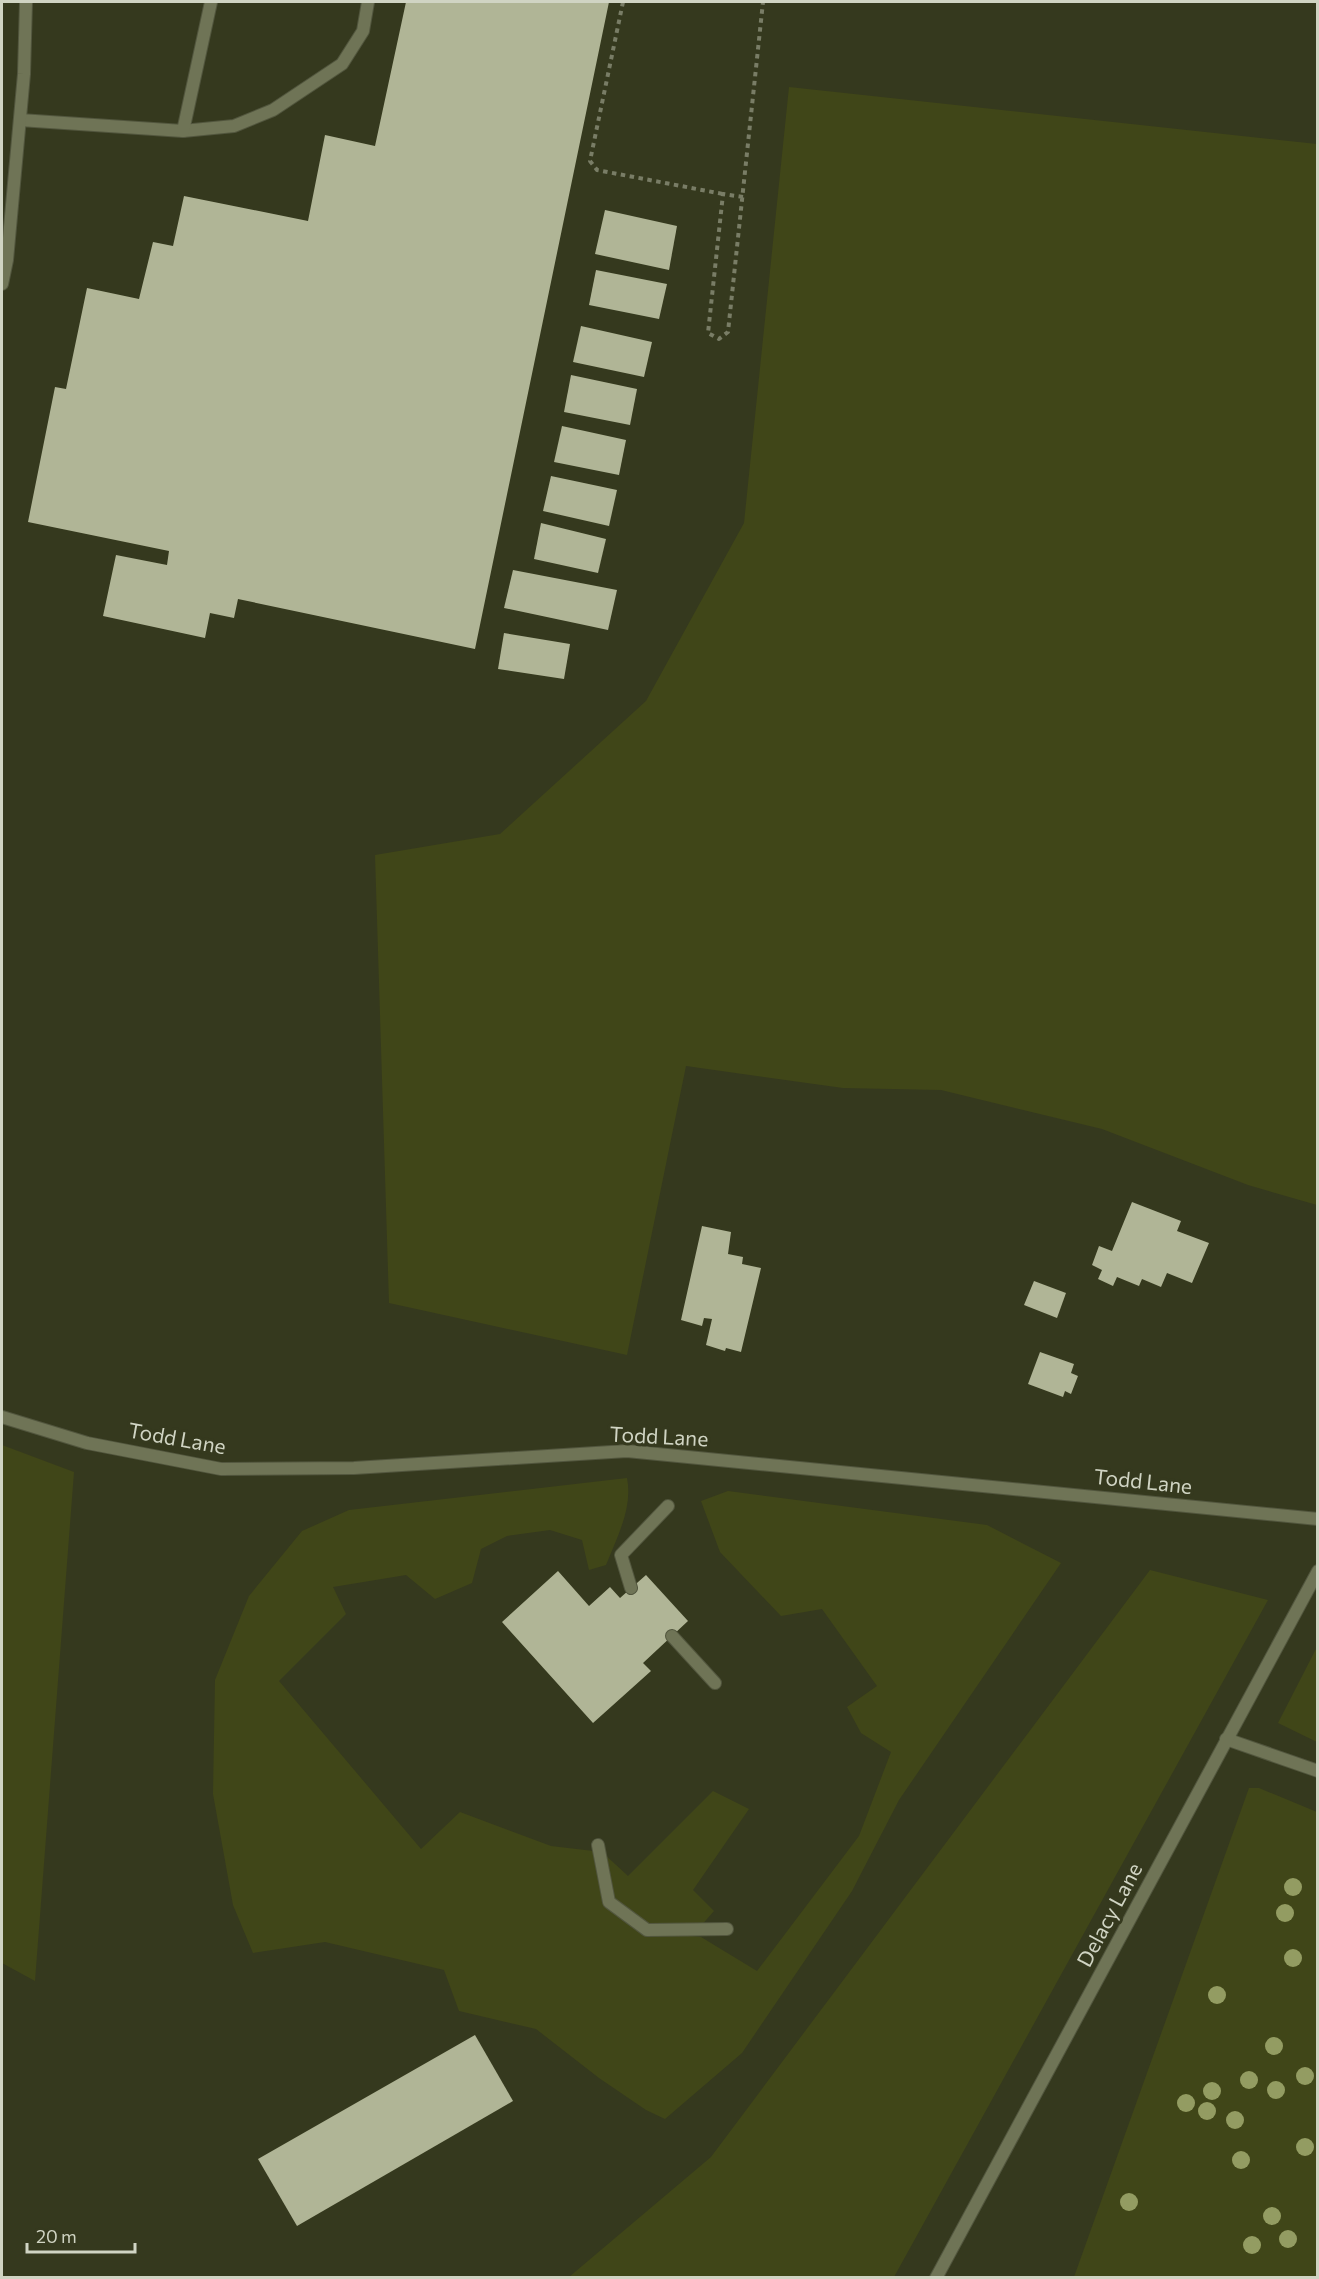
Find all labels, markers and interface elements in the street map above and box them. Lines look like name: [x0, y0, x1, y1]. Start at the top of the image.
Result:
street label: Todd Lane: [126, 1417, 228, 1458]
street label: Todd Lane: [609, 1420, 709, 1451]
street label: Todd Lane: [1093, 1463, 1194, 1498]
street label: Delacy Lane: [1071, 1858, 1147, 1971]
scale bar: [27, 2216, 135, 2254]
text: 20 m: [36, 2225, 77, 2247]

